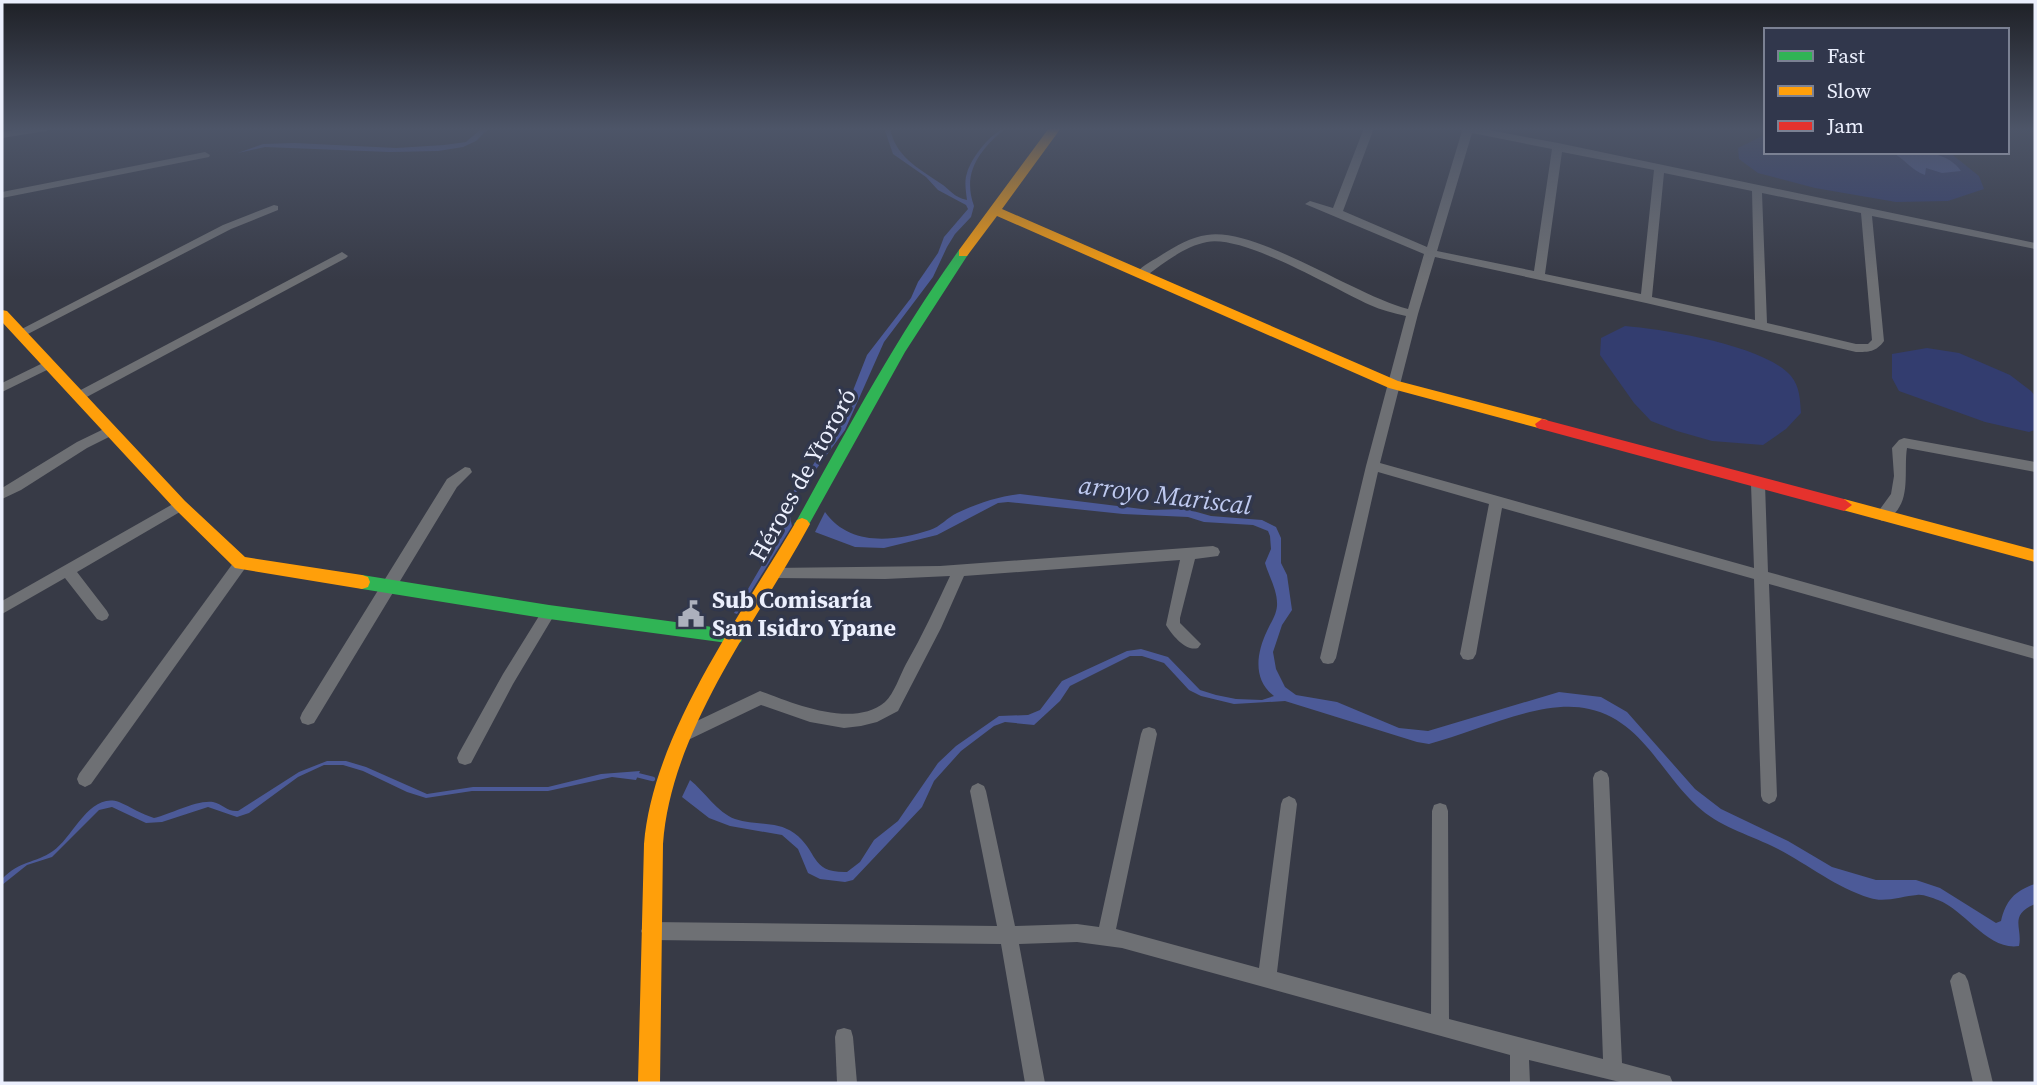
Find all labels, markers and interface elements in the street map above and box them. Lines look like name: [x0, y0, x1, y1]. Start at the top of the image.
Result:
legend: [1764, 28, 2009, 154]
text: Fast: [1827, 41, 1865, 70]
text: Slow: [1827, 76, 1871, 105]
text: Jam: [1826, 111, 1864, 140]
street label: Héroes de Ytororó: [741, 382, 864, 567]
water label: arroyo Mariscal: [1077, 467, 1254, 524]
place label: Sub Comisaría San Isidro Ypane: [712, 583, 896, 644]
public building icon: Sub Comisaría San Isidro Ypane: [676, 599, 706, 629]

